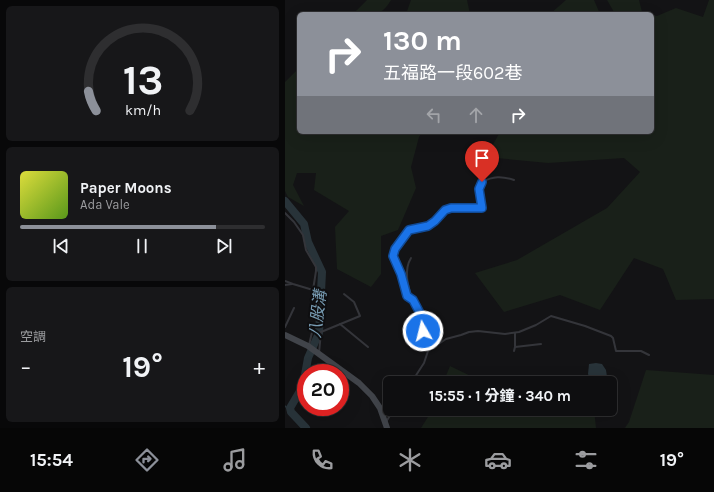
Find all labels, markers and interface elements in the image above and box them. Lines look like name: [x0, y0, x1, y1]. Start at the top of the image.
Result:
text: 130 m: [383, 24, 462, 57]
icon: right: [317, 28, 369, 80]
text: 13: [122, 56, 163, 104]
text: 五福路一段602巷: [383, 62, 522, 84]
text: km/h: [124, 102, 161, 119]
icon: left: [423, 104, 445, 126]
icon: ahead: [465, 104, 487, 126]
icon: right: [507, 104, 529, 126]
pin: [465, 141, 499, 182]
icon: arrive: [471, 147, 493, 169]
text: Paper Moons: [80, 179, 172, 197]
text: Ada Vale: [80, 197, 130, 212]
icon: previous: [50, 235, 72, 257]
icon: pause: [131, 235, 153, 257]
icon: next: [213, 235, 235, 257]
water label: 八股溝: [305, 287, 330, 339]
position arrow: [402, 310, 444, 352]
text: 空調: [20, 329, 46, 344]
text: 19°: [122, 349, 163, 385]
text: −: [20, 354, 32, 380]
text: +: [253, 354, 265, 380]
speed limit sign: 20: [297, 364, 349, 416]
text: 15:55 · 1 分鐘 · 340 m: [429, 387, 571, 405]
icon: directions: [133, 446, 161, 474]
icon: music: [221, 446, 249, 474]
icon: phone: [308, 446, 336, 474]
icon: climate: [396, 446, 424, 474]
icon: car: [484, 446, 512, 474]
icon: filters: [572, 446, 600, 474]
text: 15:54: [30, 449, 73, 471]
text: 19°: [660, 449, 684, 471]

